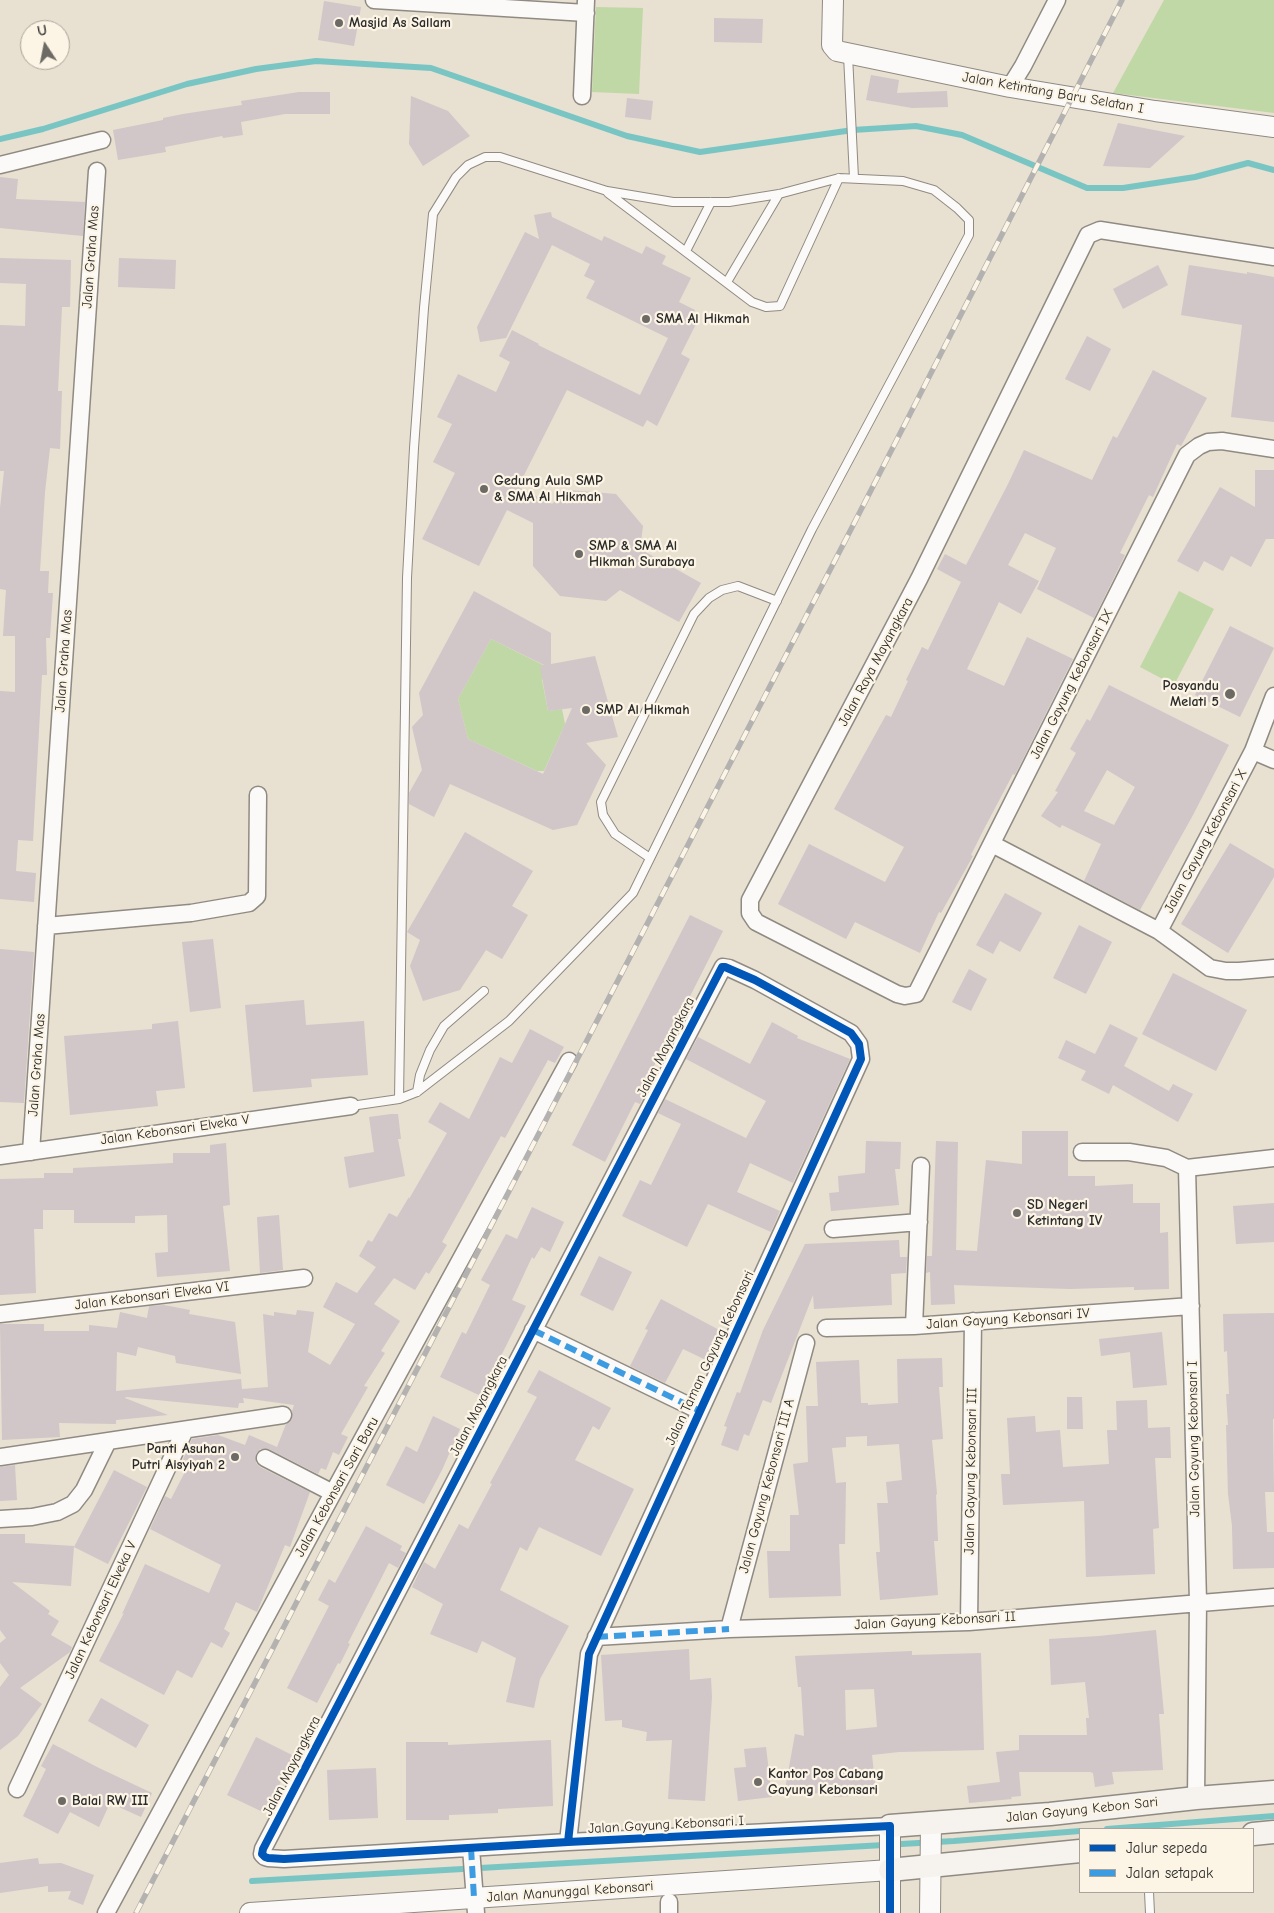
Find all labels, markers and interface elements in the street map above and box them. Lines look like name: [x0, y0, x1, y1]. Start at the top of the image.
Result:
place label: Masjid As Sallam: [349, 15, 451, 31]
marker: Masjid As Sallam: [333, 17, 345, 29]
north arrow: [20, 20, 70, 70]
text: U: [36, 22, 48, 40]
street label: Jalan Ketintang Baru Selatan I: [961, 69, 1145, 117]
street label: Jalan Graha Mas: [79, 205, 103, 309]
place label: SMA Al Hikmah: [656, 311, 750, 327]
marker: SMA Al Hikmah: [640, 313, 652, 325]
place label: Gedung Aula SMP & SMA Al Hikmah: [494, 473, 603, 506]
marker: Gedung Aula SMP & SMA Al Hikmah: [478, 483, 490, 495]
place label: SMP & SMA Al Hikmah Surabaya: [589, 538, 695, 570]
marker: SMP & SMA Al Hikmah Surabaya: [573, 548, 585, 560]
street label: Jalan Raya Mayangkara: [835, 595, 917, 729]
street label: Jalan Gayung Kebonsari IX: [1027, 606, 1117, 762]
street label: Jalan Graha Mas: [52, 609, 76, 713]
place label: Posyandu Melati 5: [1163, 678, 1219, 710]
marker: Posyandu Melati 5: [1223, 687, 1237, 701]
place label: SMP Al Hikmah: [596, 702, 690, 718]
marker: SMP Al Hikmah: [580, 704, 592, 716]
street label: Jalan Gayung Kebonsari X: [1161, 766, 1251, 916]
street label: Jalan Mayangkara: [634, 994, 698, 1100]
street label: Jalan Graha Mas: [25, 1013, 49, 1117]
street label: Jalan Kebonsari Elveka V: [99, 1111, 251, 1149]
place label: SD Negeri Ketintang IV: [1027, 1197, 1102, 1230]
marker: SD Negeri Ketintang IV: [1011, 1207, 1023, 1219]
street label: Jalan Taman Gayung Kebonsari: [662, 1268, 758, 1448]
street label: Jalan Kebonsari Elveka VI: [74, 1278, 230, 1314]
street label: Jalan Gayung Kebonsari IV: [926, 1305, 1090, 1333]
street label: Jalan Mayangkara: [447, 1353, 511, 1459]
street label: Jalan Gayung Kebonsari I: [1184, 1361, 1204, 1517]
street label: Jalan Gayung Kebonsari III: [961, 1387, 981, 1555]
street label: Jalan Gayung Kebonsari III A: [736, 1397, 798, 1575]
street label: Jalan Kebonsari Sari Baru: [292, 1414, 382, 1560]
place label: Panti Asuhan Putri Aisyiyah 2: [132, 1441, 225, 1474]
marker: Panti Asuhan Putri Aisyiyah 2: [229, 1451, 241, 1463]
street label: Jalan Kebonsari Elveka V: [62, 1538, 140, 1682]
street label: Jalan Gayung Kebonsari II: [854, 1608, 1016, 1634]
street label: Jalan Mayangkara: [260, 1713, 324, 1819]
place label: Kantor Pos Cabang Gayung Kebonsari: [768, 1766, 884, 1798]
marker: Kantor Pos Cabang Gayung Kebonsari: [752, 1776, 764, 1788]
place label: Balai RW III: [72, 1793, 148, 1809]
street label: Jalan Gayung Kebon Sari: [1005, 1794, 1159, 1826]
marker: Balai RW III: [56, 1795, 68, 1807]
street label: Jalan Gayung Kebonsari I: [588, 1813, 744, 1837]
legend: [1079, 1828, 1254, 1893]
text: Jalur sepeda: [1126, 1839, 1207, 1857]
text: Jalan setapak: [1126, 1864, 1213, 1882]
street label: Jalan Manunggal Kebonsari: [486, 1878, 654, 1906]

